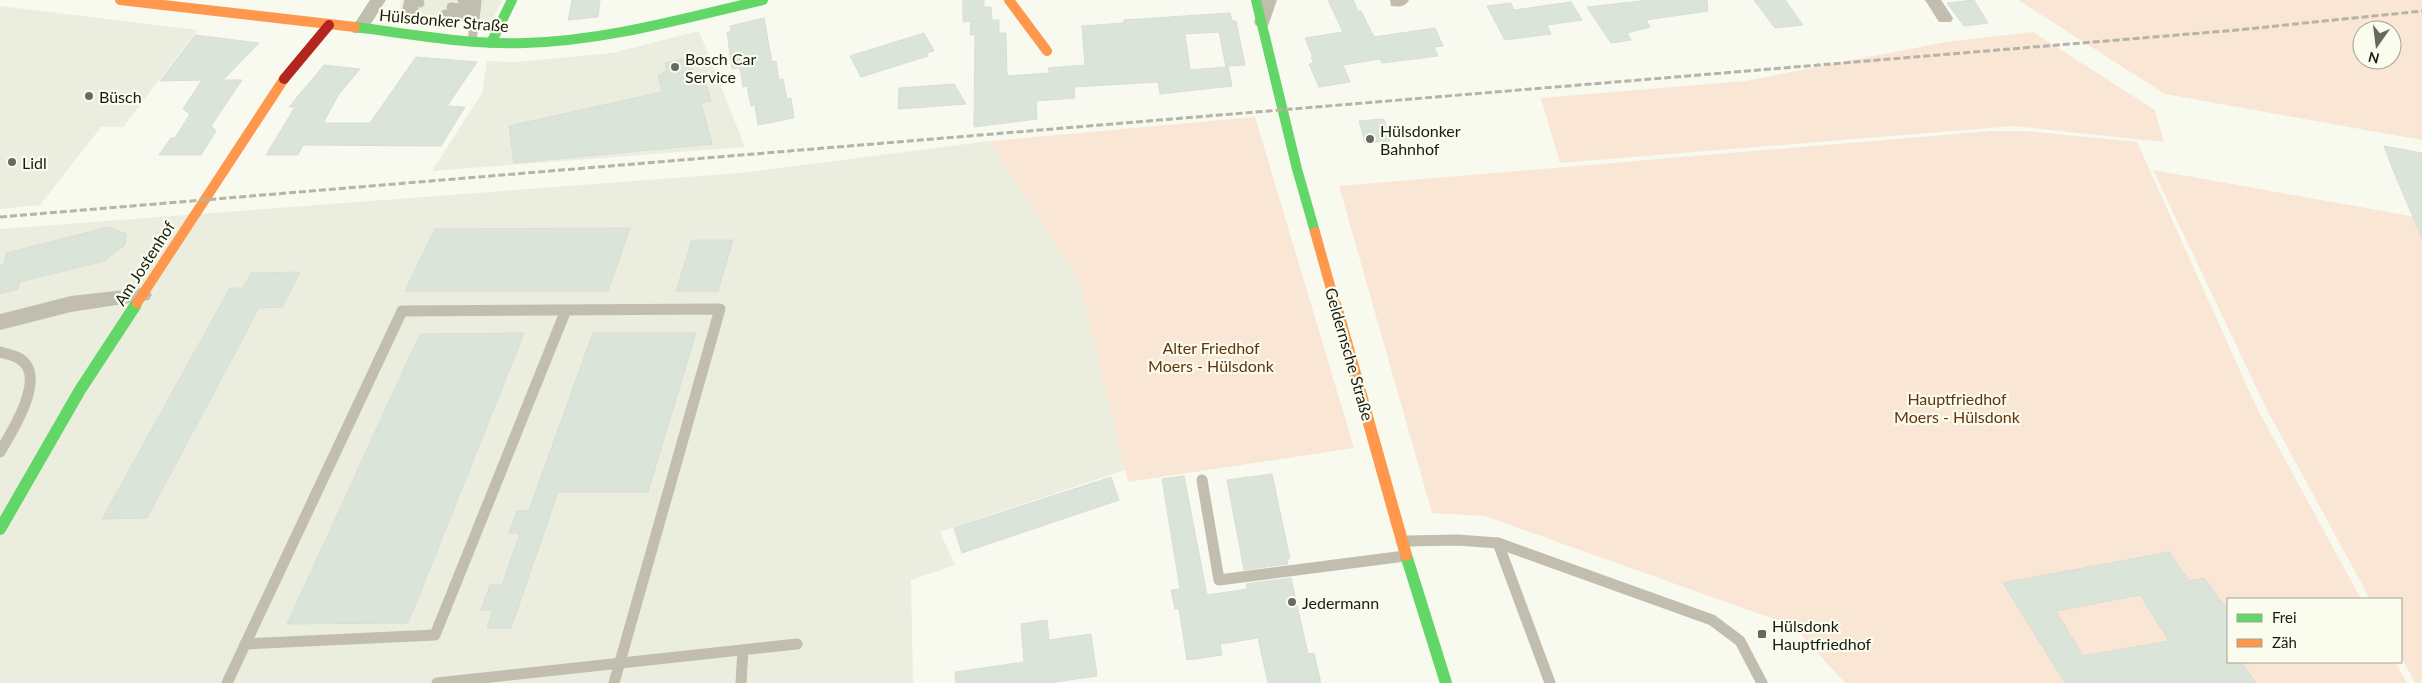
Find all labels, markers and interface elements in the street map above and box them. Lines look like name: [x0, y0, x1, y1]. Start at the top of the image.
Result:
street label: Hülsdonker Straße: [379, 5, 509, 35]
north arrow: [2352, 20, 2402, 70]
place label: Bosch Car Service: [685, 49, 757, 86]
text: N: [2366, 49, 2381, 68]
marker: Bosch Car Service: [669, 61, 681, 73]
place label: Büsch: [99, 87, 142, 106]
marker: Büsch: [83, 90, 95, 102]
place label: Hülsdonker Bahnhof: [1380, 121, 1461, 158]
marker: Hülsdonker Bahnhof: [1364, 133, 1376, 145]
place label: Lidl: [22, 153, 47, 172]
marker: Lidl: [6, 156, 18, 168]
street label: Am Jostenhof: [110, 217, 178, 309]
street label: Geldernsche Straße: [1322, 285, 1378, 423]
park label: Alter Friedhof Moers - Hülsdonk: [1148, 338, 1275, 375]
park label: Hauptfriedhof Moers - Hülsdonk: [1894, 389, 2021, 426]
place label: Jedermann: [1302, 593, 1379, 612]
marker: Jedermann: [1286, 596, 1298, 608]
legend: [2227, 598, 2402, 663]
text: Frei: [2272, 608, 2297, 626]
place label: Hülsdonk Hauptfriedhof: [1772, 616, 1872, 653]
marker: Hülsdonk Hauptfriedhof: [1756, 628, 1768, 640]
text: Zäh: [2272, 633, 2297, 651]

